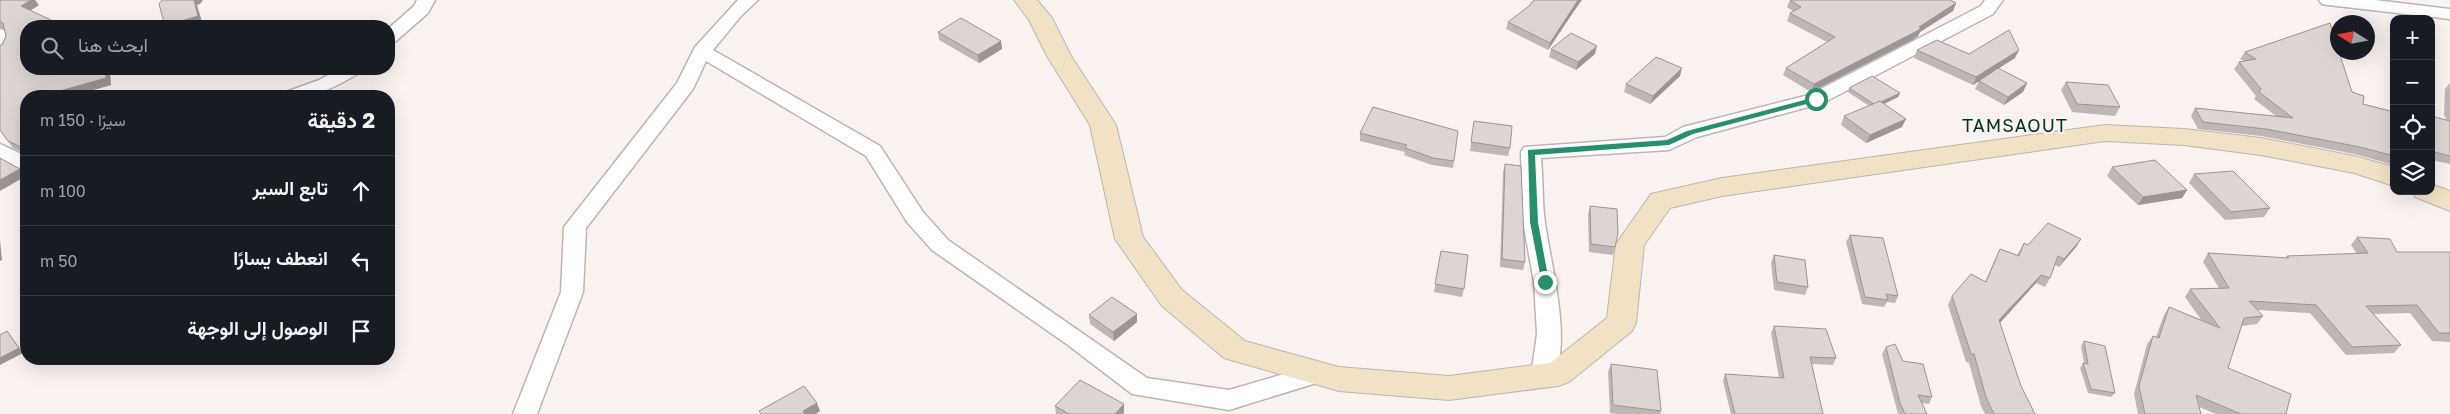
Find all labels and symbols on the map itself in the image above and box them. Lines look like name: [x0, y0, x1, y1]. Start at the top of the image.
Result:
north arrow: [2330, 15, 2375, 60]
route start: [1805, 88, 1828, 111]
district label: TAMSAOUT: [1962, 114, 2068, 136]
route end: [1534, 271, 1557, 294]

